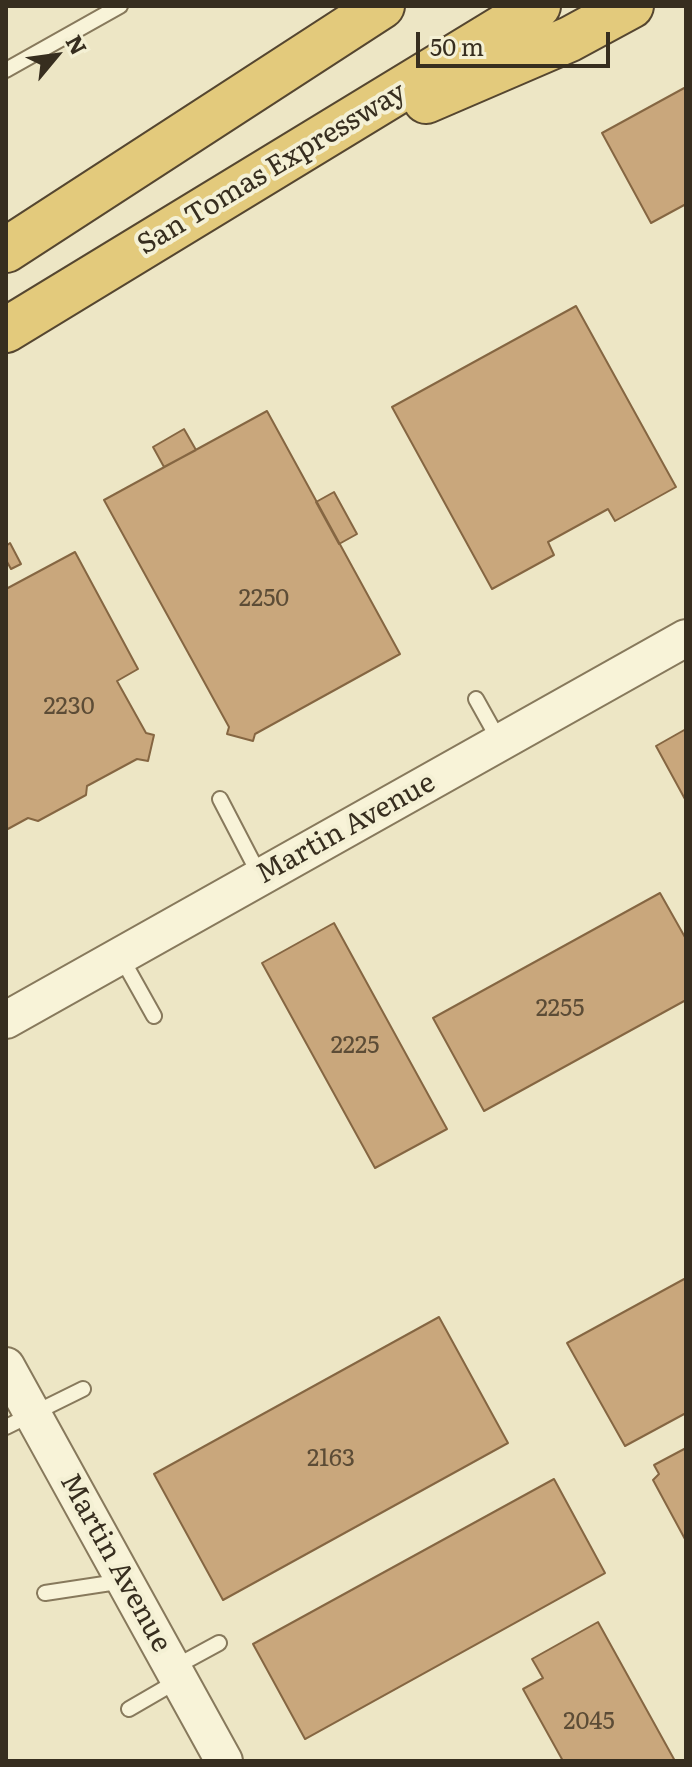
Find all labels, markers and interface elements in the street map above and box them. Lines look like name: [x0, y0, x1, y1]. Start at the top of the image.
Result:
north arrow: [16, 16, 96, 96]
scale bar: [420, 16, 614, 66]
text: N: [59, 28, 96, 60]
text: 50 m: [430, 28, 484, 63]
street label: San Tomas Expressway: [132, 76, 412, 262]
house number: 2250: [239, 585, 289, 613]
house number: 2230: [43, 693, 95, 721]
street label: Martin Avenue: [251, 766, 441, 892]
house number: 2255: [536, 995, 584, 1023]
house number: 2225: [331, 1032, 379, 1060]
house number: 2163: [307, 1445, 355, 1473]
street label: Martin Avenue: [52, 1468, 178, 1658]
house number: 2045: [563, 1708, 615, 1736]

